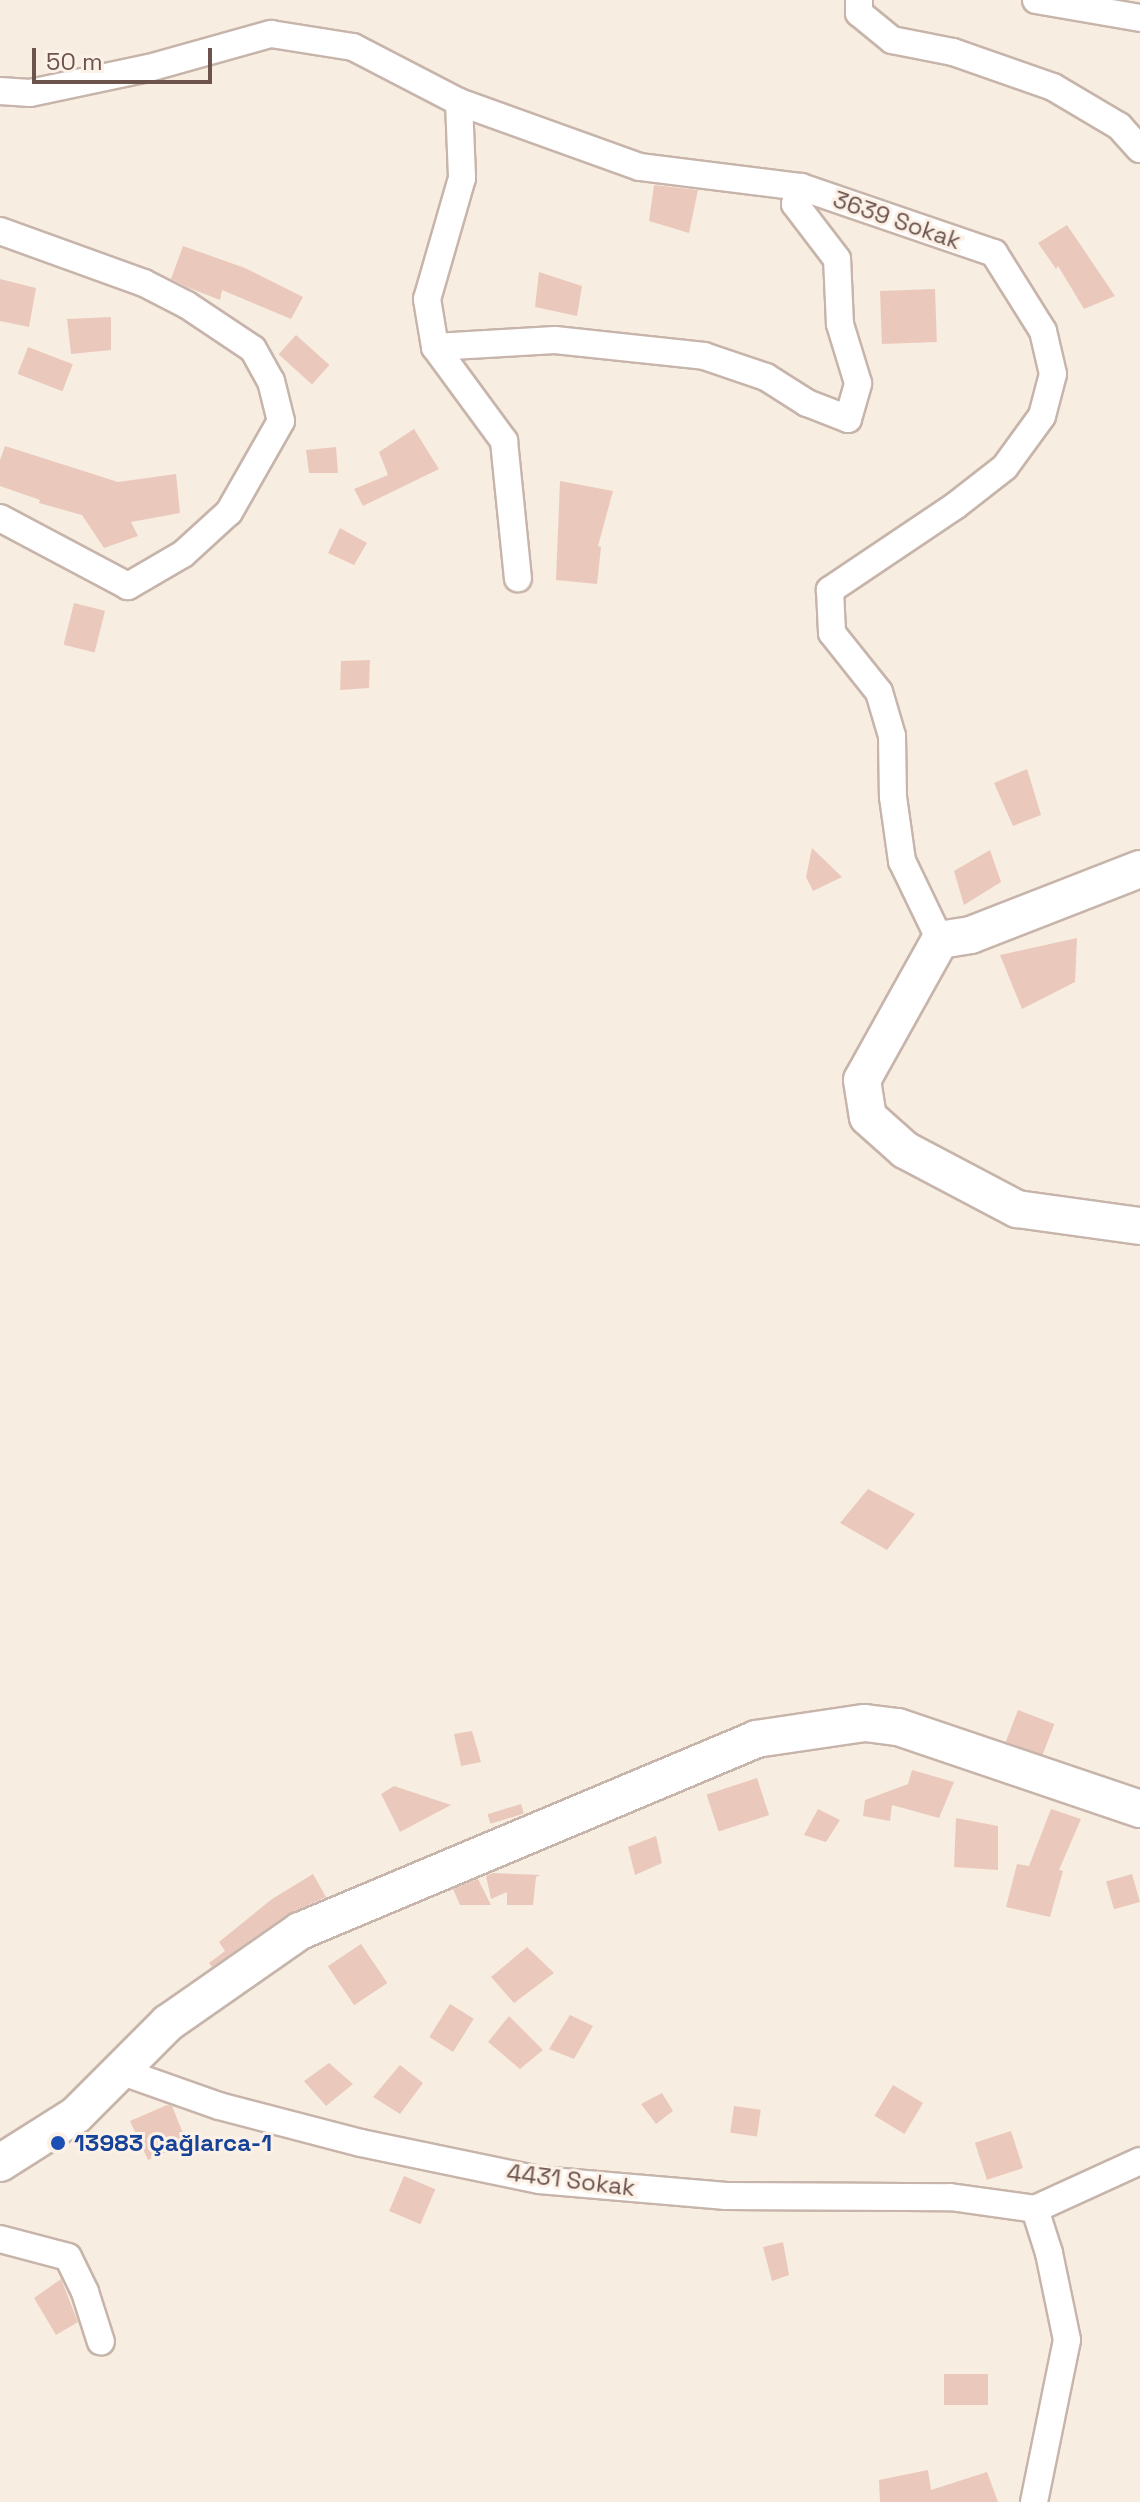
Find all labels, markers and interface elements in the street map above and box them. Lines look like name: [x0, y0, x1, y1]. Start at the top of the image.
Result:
scale bar: [36, 32, 216, 82]
text: 50 m: [46, 46, 103, 77]
street label: 3639 Sokak: [829, 185, 965, 255]
place label: 13983 Çağlarca-1: [74, 2129, 272, 2157]
marker: 13983 Çağlarca-1: [49, 2134, 67, 2152]
street label: 4431 Sokak: [505, 2158, 637, 2202]

